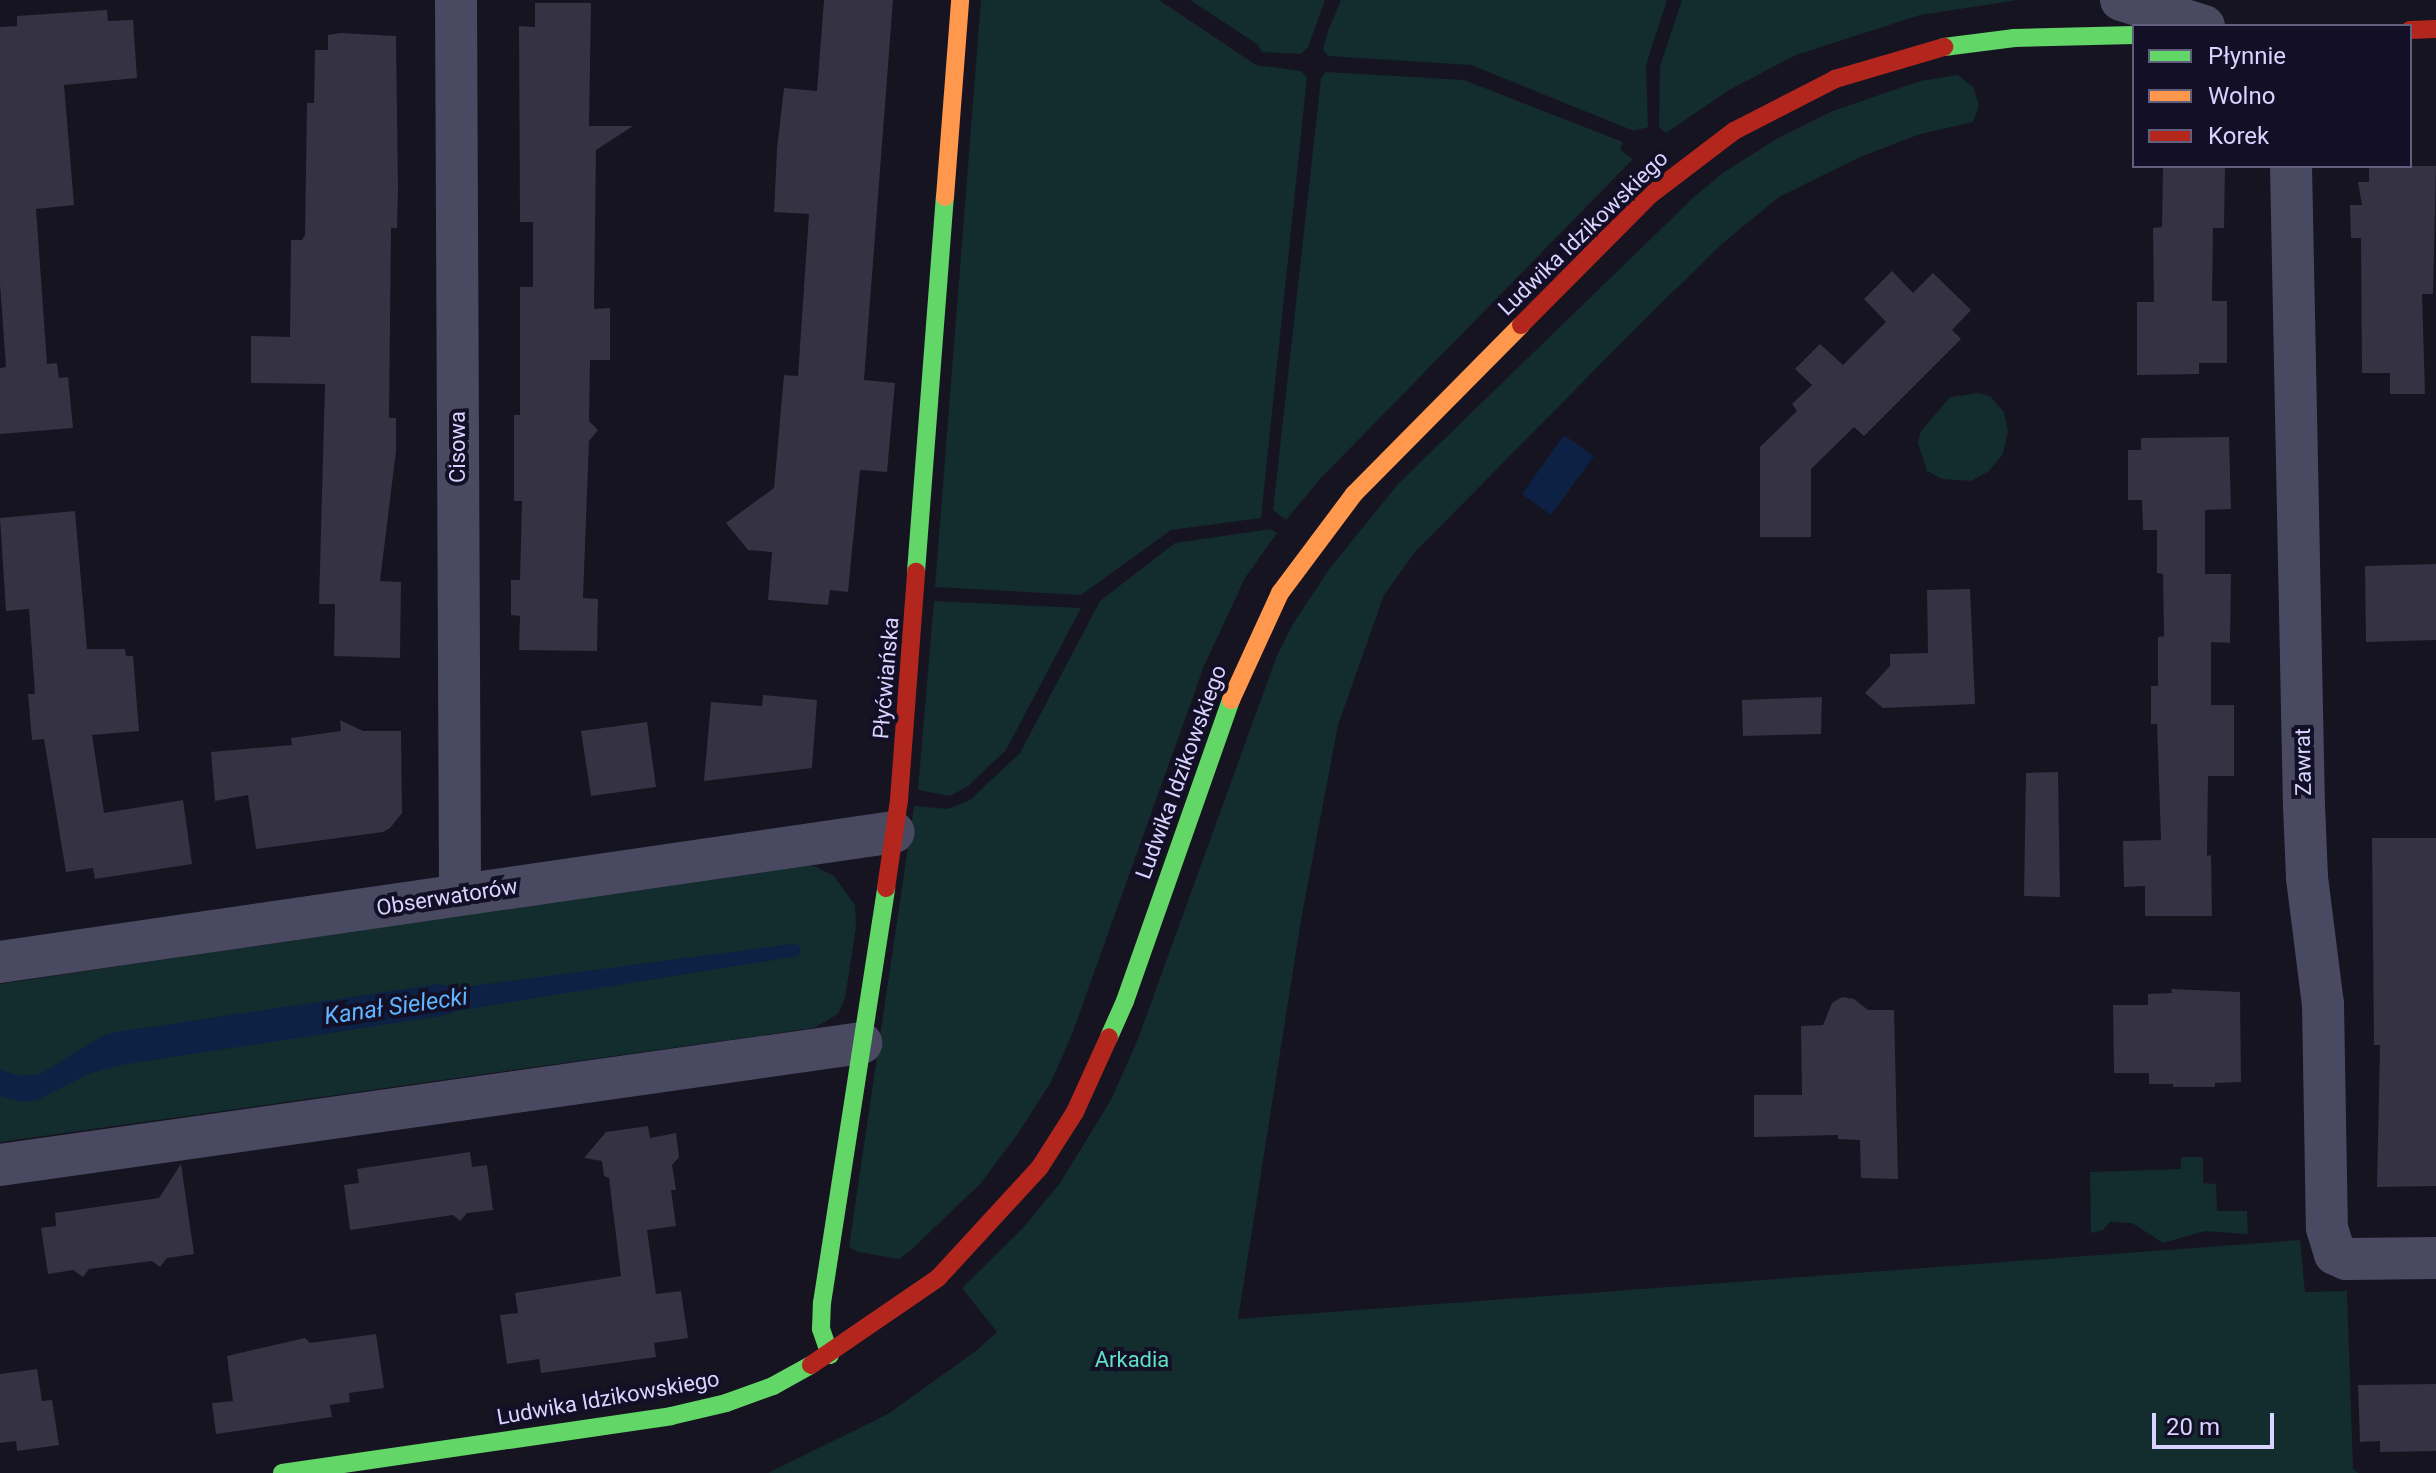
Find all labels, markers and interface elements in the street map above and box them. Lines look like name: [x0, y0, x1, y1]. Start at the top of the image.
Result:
legend: [2132, 24, 2412, 168]
text: Płynnie: [2208, 42, 2286, 70]
text: Wolno: [2208, 82, 2275, 110]
text: Korek: [2208, 122, 2269, 150]
street label: Ludwika Idzikowskiego: [1493, 145, 1673, 321]
street label: Cisowa: [445, 411, 471, 483]
street label: Płyćwiańska: [868, 616, 904, 740]
street label: Ludwika Idzikowskiego: [1130, 661, 1232, 883]
street label: Zawrat: [2289, 728, 2317, 796]
street label: Obserwatorów: [375, 873, 519, 921]
water label: Kanał Sielecki: [322, 983, 470, 1031]
park label: Arkadia: [1095, 1347, 1169, 1373]
street label: Ludwika Idzikowskiego: [495, 1365, 721, 1431]
scale bar: [2156, 1397, 2278, 1447]
text: 20 m: [2166, 1413, 2220, 1441]

